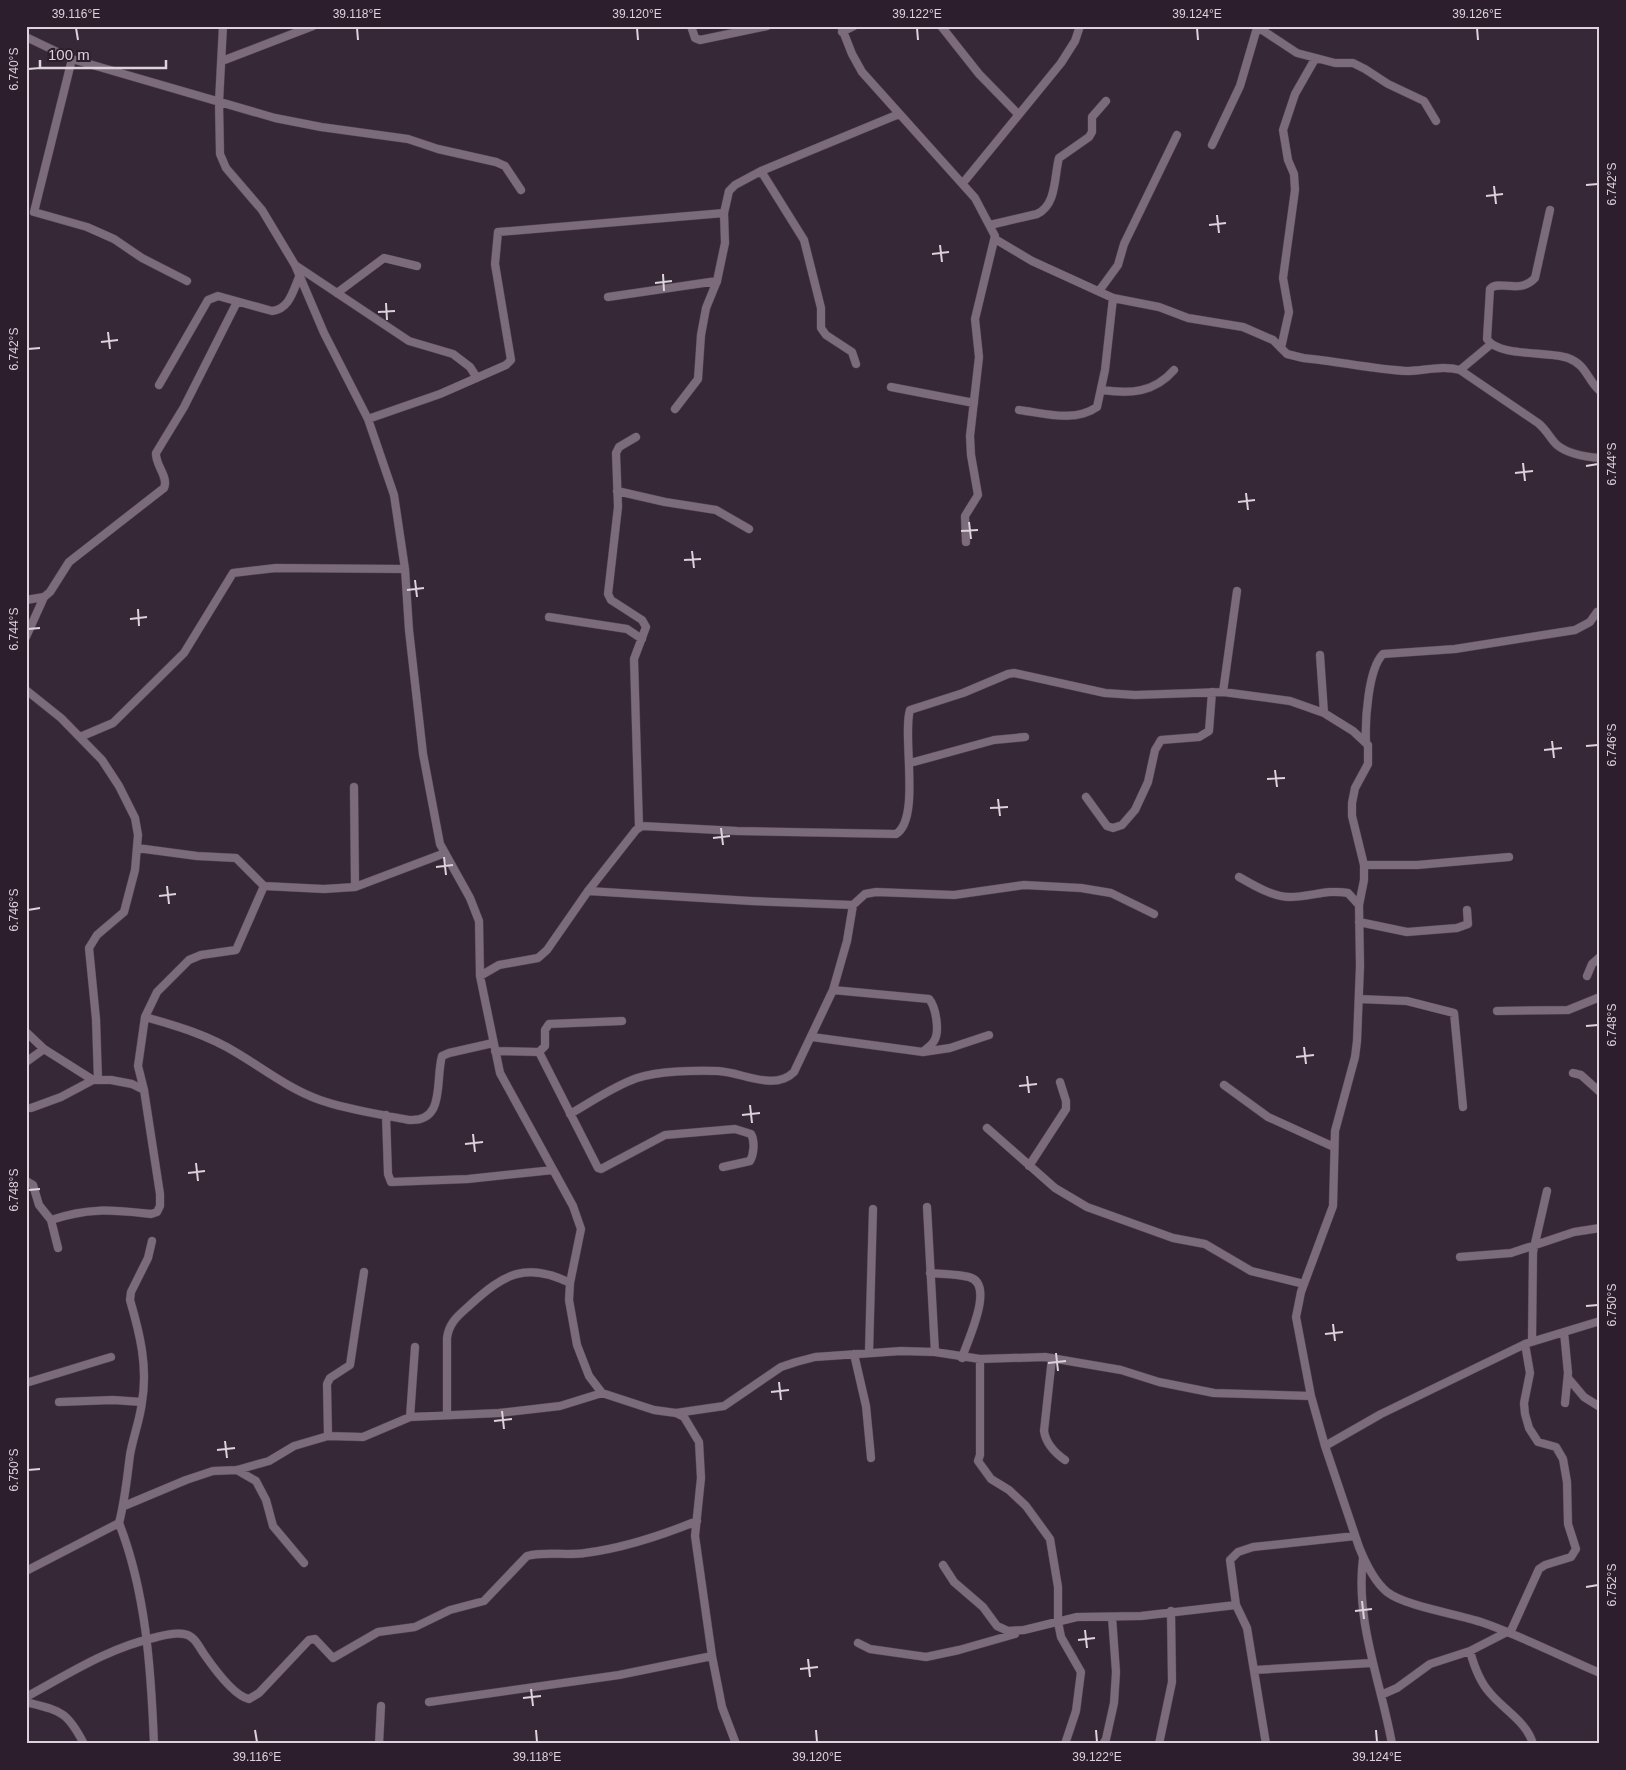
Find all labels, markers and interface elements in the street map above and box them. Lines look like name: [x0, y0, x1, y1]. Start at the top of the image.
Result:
text: 39.116°E: [52, 7, 100, 21]
text: 39.118°E: [333, 7, 381, 21]
text: 39.120°E: [612, 7, 662, 21]
text: 39.122°E: [892, 7, 942, 21]
text: 39.124°E: [1172, 7, 1222, 21]
text: 39.126°E: [1452, 7, 1502, 21]
scale bar: [40, 38, 166, 70]
text: 100 m: [48, 46, 90, 63]
text: 6.740°S: [7, 48, 21, 90]
text: 6.742°S: [1605, 163, 1619, 205]
text: 6.742°S: [7, 328, 21, 370]
text: 6.744°S: [1605, 443, 1619, 485]
text: 6.744°S: [7, 608, 21, 650]
text: 6.746°S: [1605, 724, 1619, 766]
text: 6.746°S: [7, 889, 21, 931]
text: 6.748°S: [1605, 1004, 1619, 1046]
text: 6.748°S: [7, 1169, 21, 1211]
text: 6.750°S: [1605, 1284, 1619, 1326]
text: 6.750°S: [7, 1449, 21, 1491]
text: 6.752°S: [1605, 1564, 1619, 1606]
text: 39.116°E: [233, 1750, 281, 1764]
text: 39.118°E: [513, 1750, 561, 1764]
text: 39.120°E: [792, 1750, 842, 1764]
text: 39.122°E: [1072, 1750, 1122, 1764]
text: 39.124°E: [1352, 1750, 1402, 1764]

